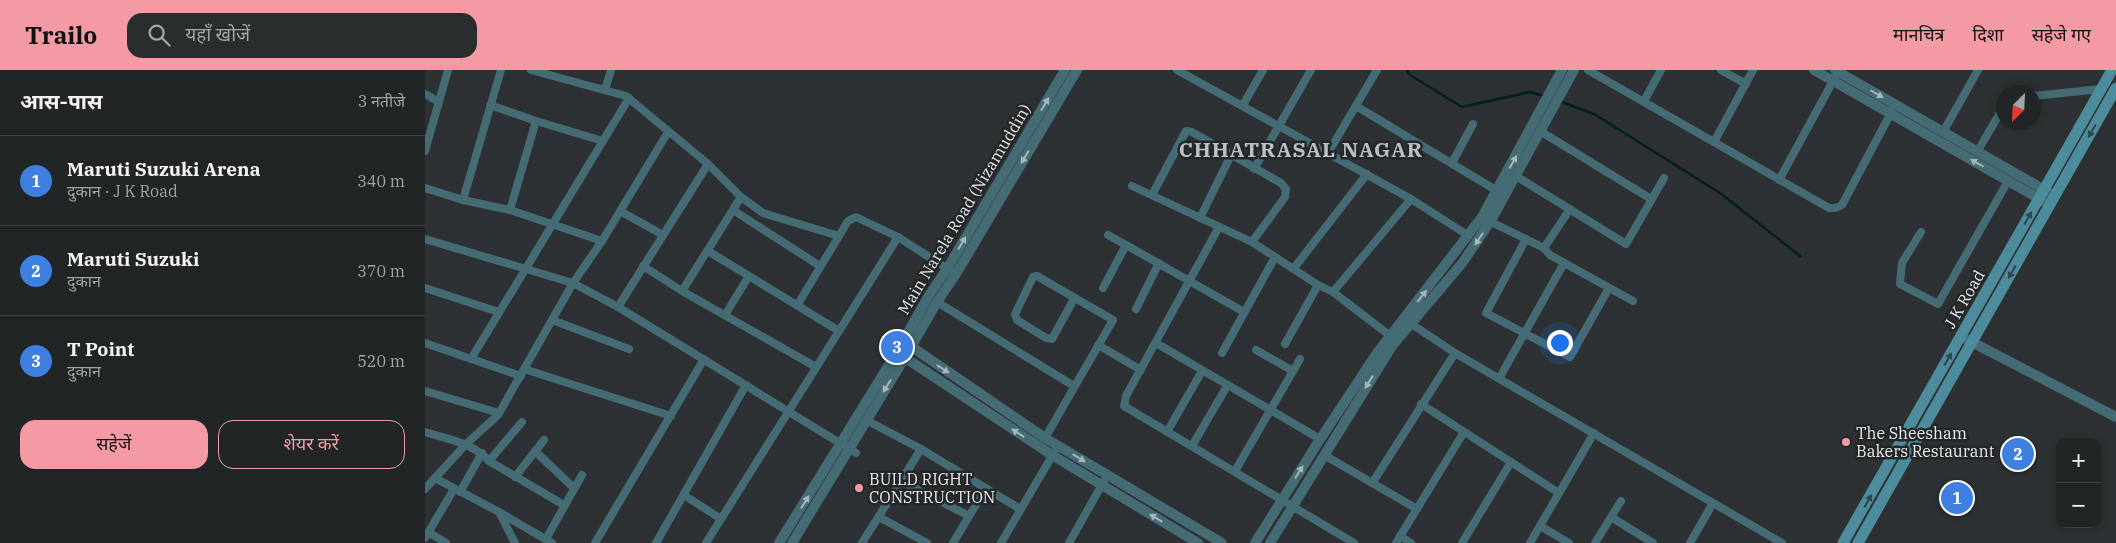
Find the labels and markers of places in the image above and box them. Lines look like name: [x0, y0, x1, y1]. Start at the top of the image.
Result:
pin: 3: [881, 328, 913, 366]
place label: The Sheesham Bakers Restaurant: [1856, 423, 1995, 461]
pin: 2: [2002, 435, 2034, 473]
marker: The Sheesham Bakers Restaurant: [1840, 436, 1852, 448]
place label: BUILD RIGHT CONSTRUCTION: [869, 469, 995, 507]
pin: 1: [1941, 479, 1973, 517]
marker: BUILD RIGHT CONSTRUCTION: [853, 482, 865, 494]

